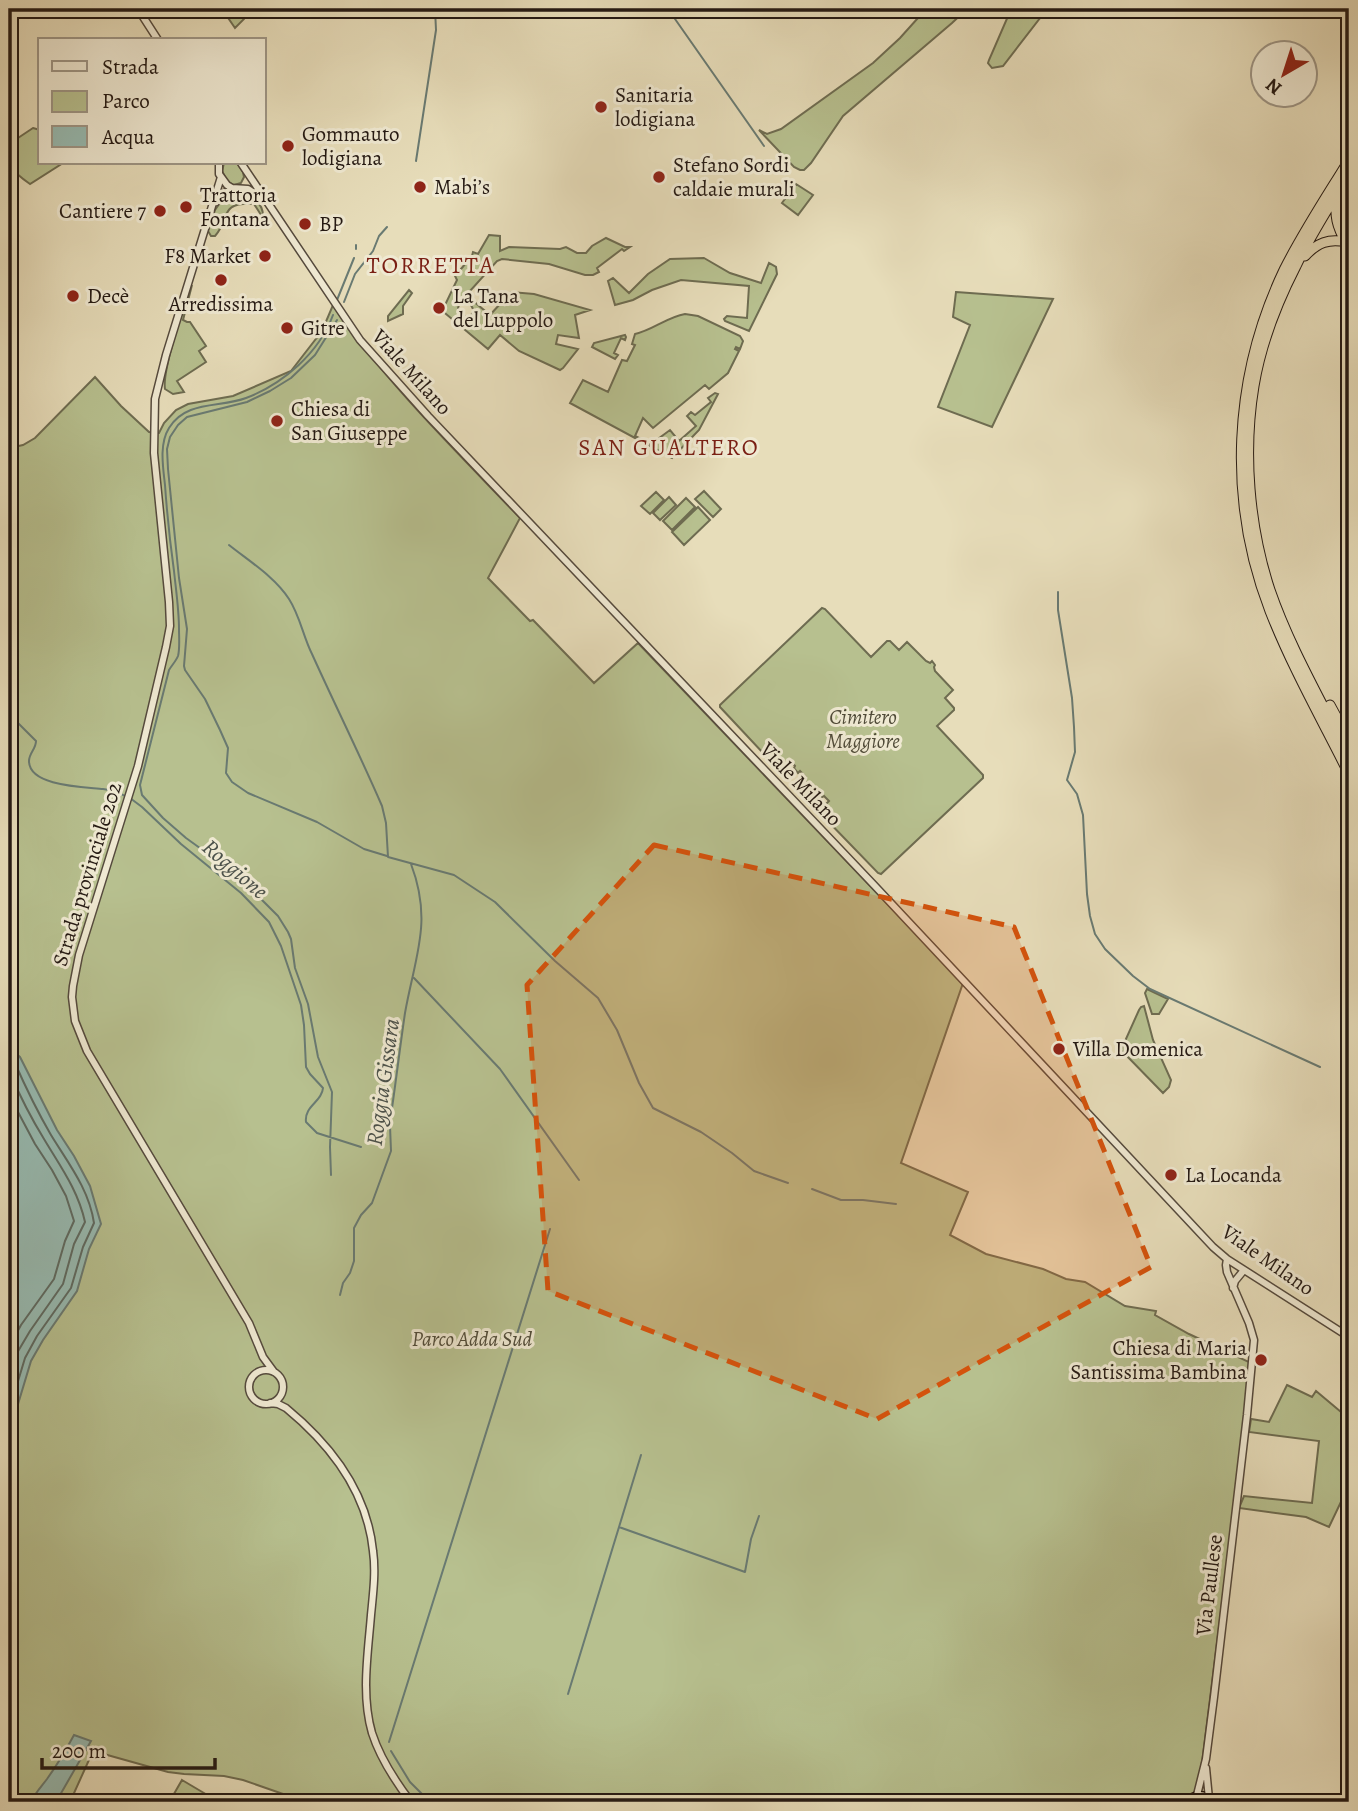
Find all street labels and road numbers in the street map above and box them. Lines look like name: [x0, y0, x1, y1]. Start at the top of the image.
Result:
street label: Viale Milano: [365, 322, 458, 421]
street label: Viale Milano: [753, 735, 848, 832]
street label: Strada provinciale 202: [46, 778, 128, 970]
street label: Viale Milano: [1215, 1217, 1320, 1302]
street label: Via Paullese: [1189, 1533, 1229, 1638]

